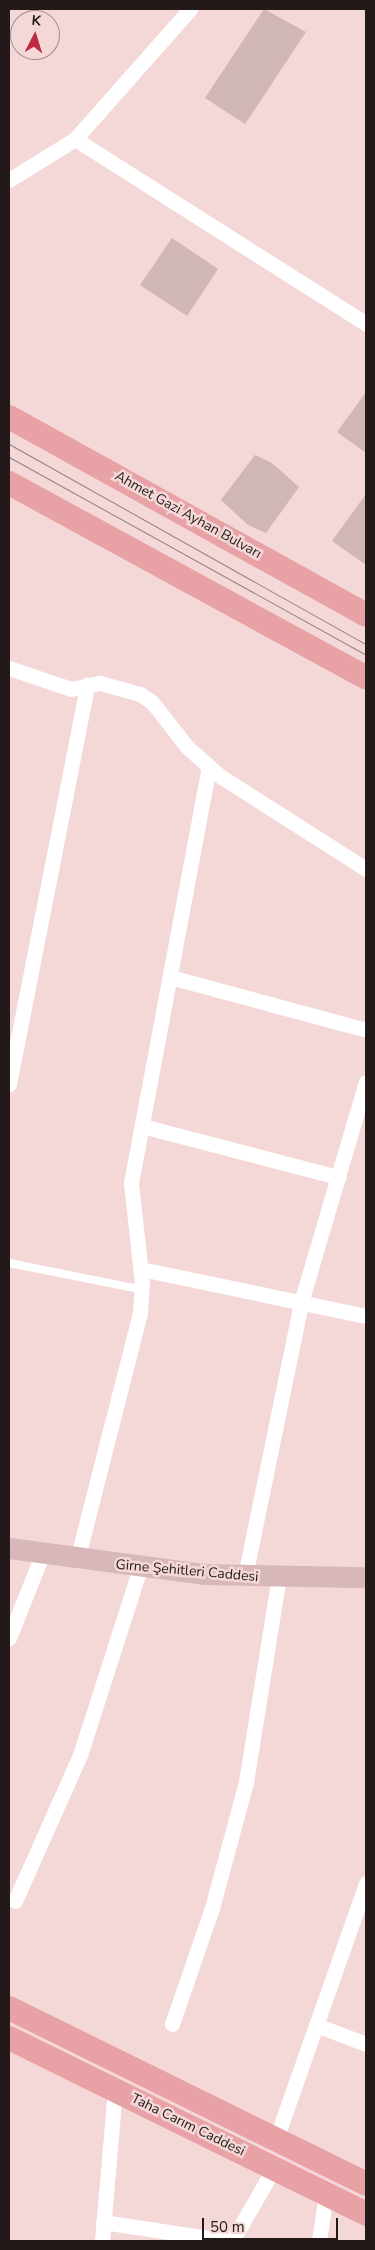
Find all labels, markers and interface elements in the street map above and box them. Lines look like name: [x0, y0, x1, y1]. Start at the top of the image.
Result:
north arrow: [10, 10, 60, 60]
text: K: [31, 11, 42, 30]
street label: Ahmet Gazi Ayhan Bulvarı: [112, 468, 264, 562]
street label: Girne Şehitleri Caddesi: [115, 1556, 259, 1586]
street label: Taha Carım Caddesi: [128, 2090, 248, 2160]
scale bar: [205, 2208, 341, 2240]
text: 50 m: [210, 2217, 245, 2237]

